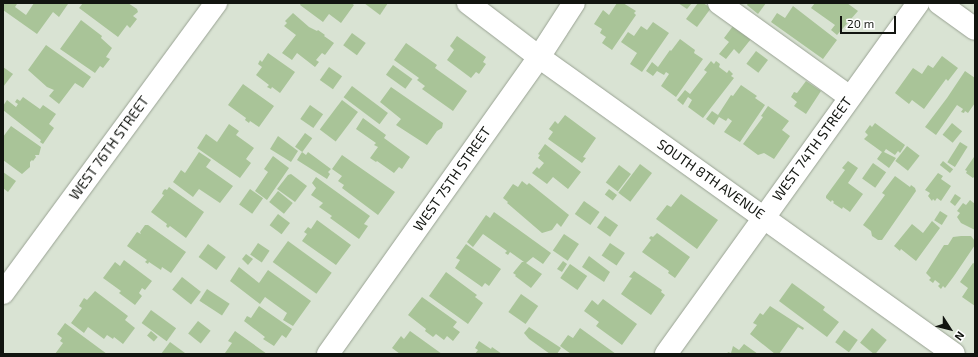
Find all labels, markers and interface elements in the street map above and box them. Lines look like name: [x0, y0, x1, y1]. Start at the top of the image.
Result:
scale bar: [842, 8, 898, 34]
text: 20 m: [847, 16, 874, 30]
street label: WEST 76TH STREET: [66, 93, 152, 203]
street label: WEST 74TH STREET: [768, 94, 856, 204]
street label: WEST 75TH STREET: [410, 123, 494, 235]
street label: SOUTH 8TH AVENUE: [654, 135, 768, 223]
north arrow: [930, 309, 970, 349]
text: N: [953, 329, 968, 343]

